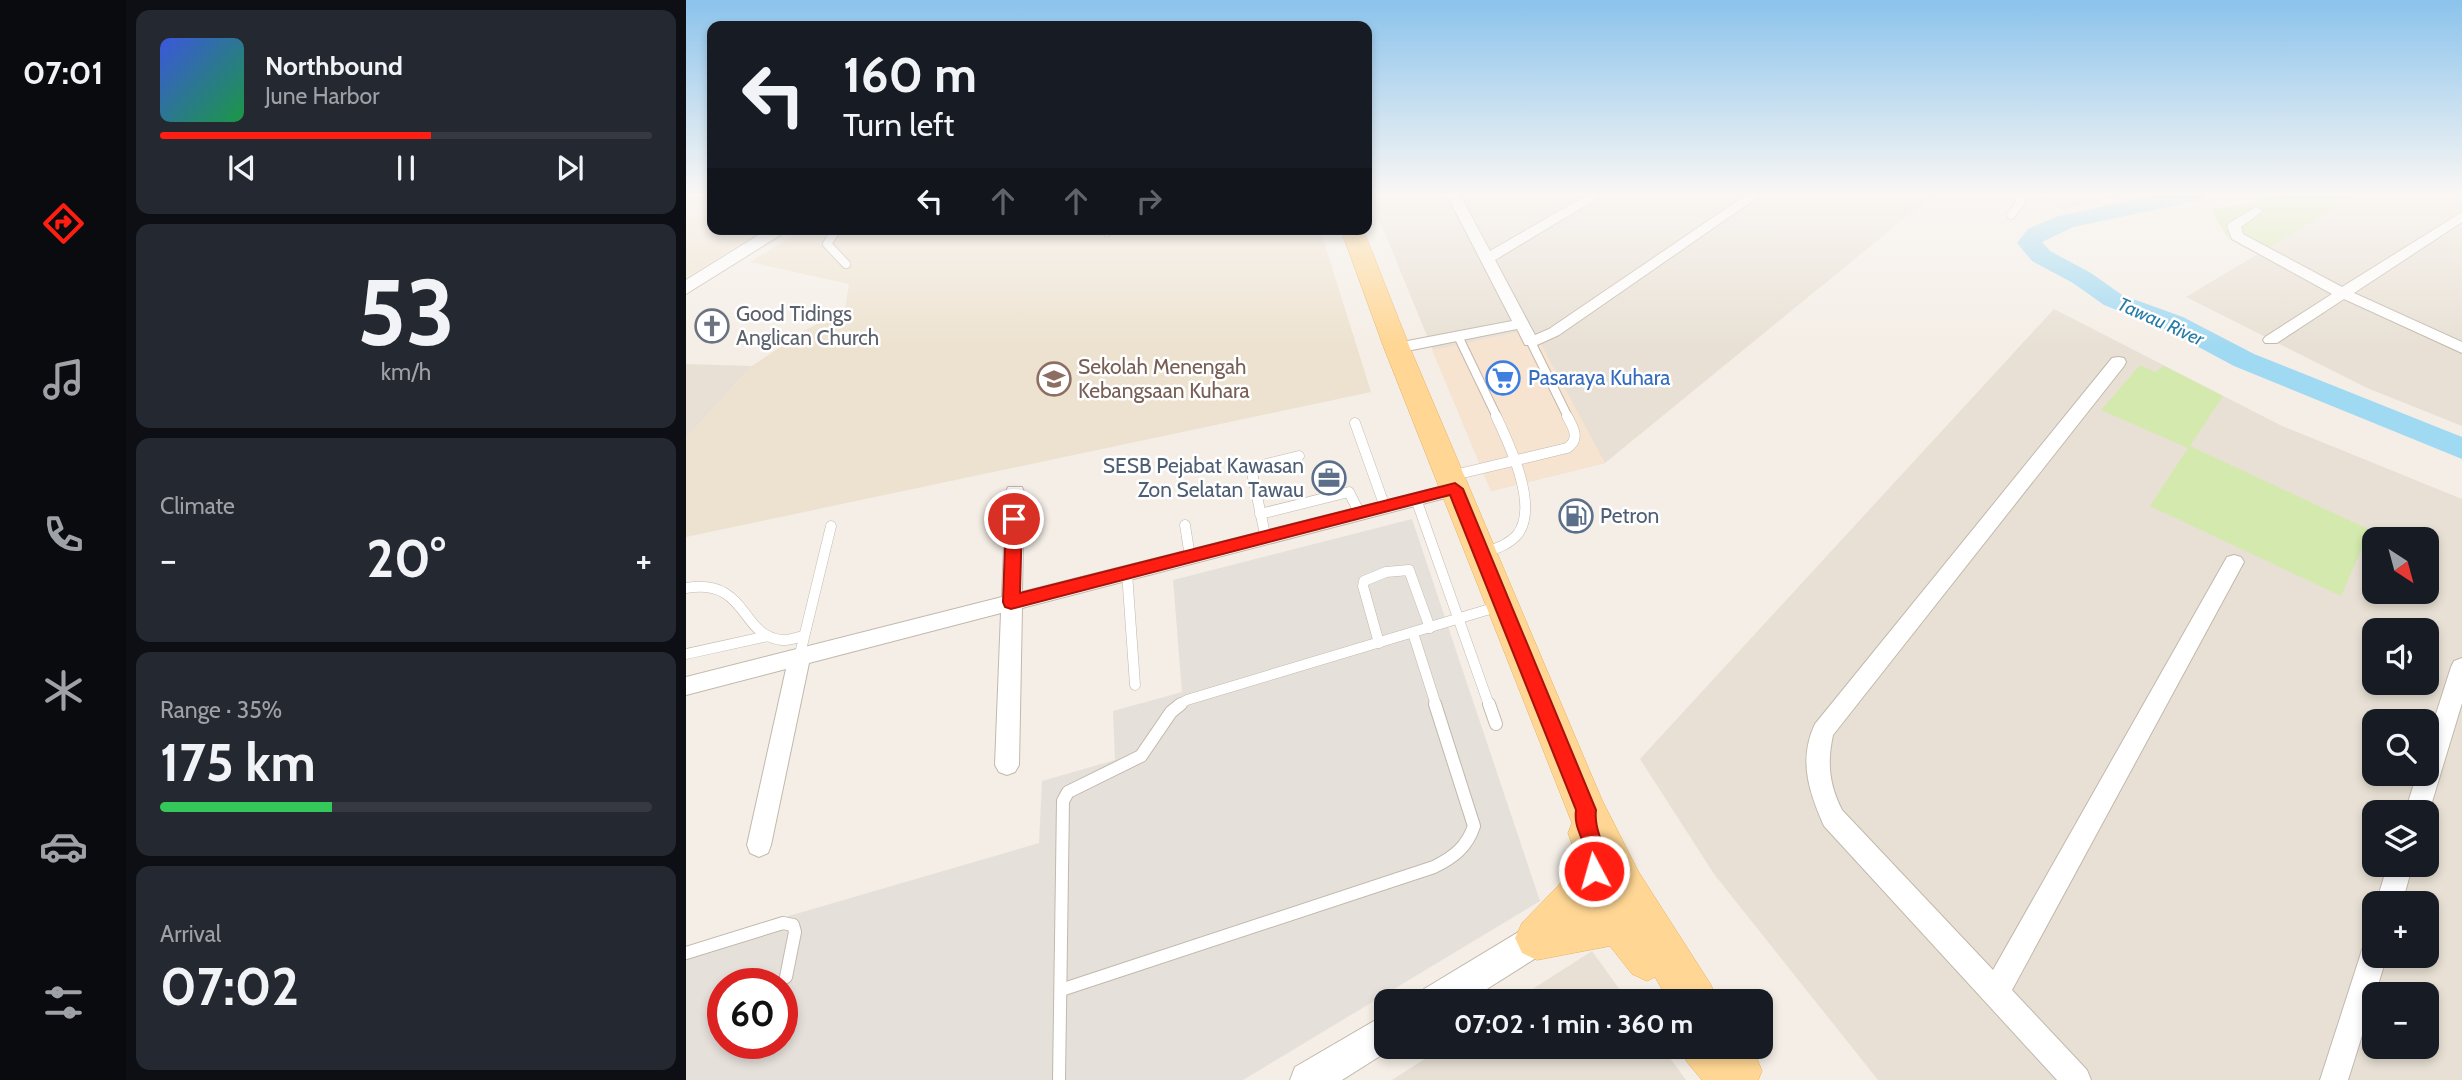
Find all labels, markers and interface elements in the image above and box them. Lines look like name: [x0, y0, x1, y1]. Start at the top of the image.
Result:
text: 160 m: [843, 45, 977, 104]
icon: left: [728, 49, 819, 140]
text: Northbound: [265, 50, 403, 82]
text: 07:01: [23, 53, 103, 92]
text: June Harbor: [265, 82, 379, 110]
text: Turn left: [843, 105, 954, 144]
icon: previous: [223, 149, 261, 187]
icon: pause: [387, 149, 425, 187]
icon: next: [551, 149, 589, 187]
icon: left: [911, 182, 949, 220]
icon: ahead: [984, 182, 1022, 220]
icon: ahead: [1057, 182, 1095, 220]
icon: right: [1130, 182, 1168, 220]
icon: directions: [39, 199, 88, 248]
text: 53: [357, 257, 455, 368]
water label: Tawau River: [2114, 292, 2209, 351]
place label: Good Tidings Anglican Church: [736, 301, 879, 350]
church icon: Good Tidings Anglican Church: [693, 307, 731, 345]
place label: Sekolah Menengah Kebangsaan Kuhara: [1078, 354, 1250, 403]
icon: music: [39, 355, 88, 404]
text: km/h: [381, 358, 431, 386]
supermarket icon: Pasaraya Kuhara: [1484, 359, 1522, 397]
school or university icon: Sekolah Menengah Kebangsaan Kuhara: [1035, 360, 1073, 398]
place label: Pasaraya Kuhara: [1528, 365, 1670, 390]
place label: SESB Pejabat Kawasan Zon Selatan Tawau: [1103, 453, 1304, 502]
office icon: SESB Pejabat Kawasan Zon Selatan Tawau: [1310, 459, 1348, 497]
pin: [984, 489, 1044, 549]
text: Climate: [160, 492, 235, 520]
fuel station icon: Petron: [1557, 497, 1595, 535]
icon: arrive: [995, 500, 1033, 538]
place label: Petron: [1600, 503, 1659, 528]
icon: phone: [39, 510, 88, 559]
text: 20°: [366, 527, 446, 590]
north arrow: [2362, 527, 2440, 604]
map controls: [2362, 527, 2439, 1059]
text: −: [160, 536, 177, 583]
text: +: [635, 536, 652, 583]
button: sound: [2362, 618, 2439, 695]
icon: climate: [39, 666, 88, 715]
text: Range · 35%: [160, 696, 282, 724]
button: search: [2362, 709, 2439, 786]
text: 175 km: [160, 731, 316, 794]
button: layers: [2362, 800, 2439, 877]
icon: car: [39, 822, 88, 871]
position arrow: [1557, 834, 1631, 908]
button: +: [2362, 891, 2439, 968]
text: Arrival: [160, 920, 221, 948]
text: 07:02: [160, 955, 299, 1018]
speed limit sign: 60: [707, 968, 798, 1059]
icon: filters: [39, 978, 88, 1027]
button: −: [2362, 982, 2439, 1059]
text: 07:02 · 1 min · 360 m: [1454, 1008, 1693, 1040]

